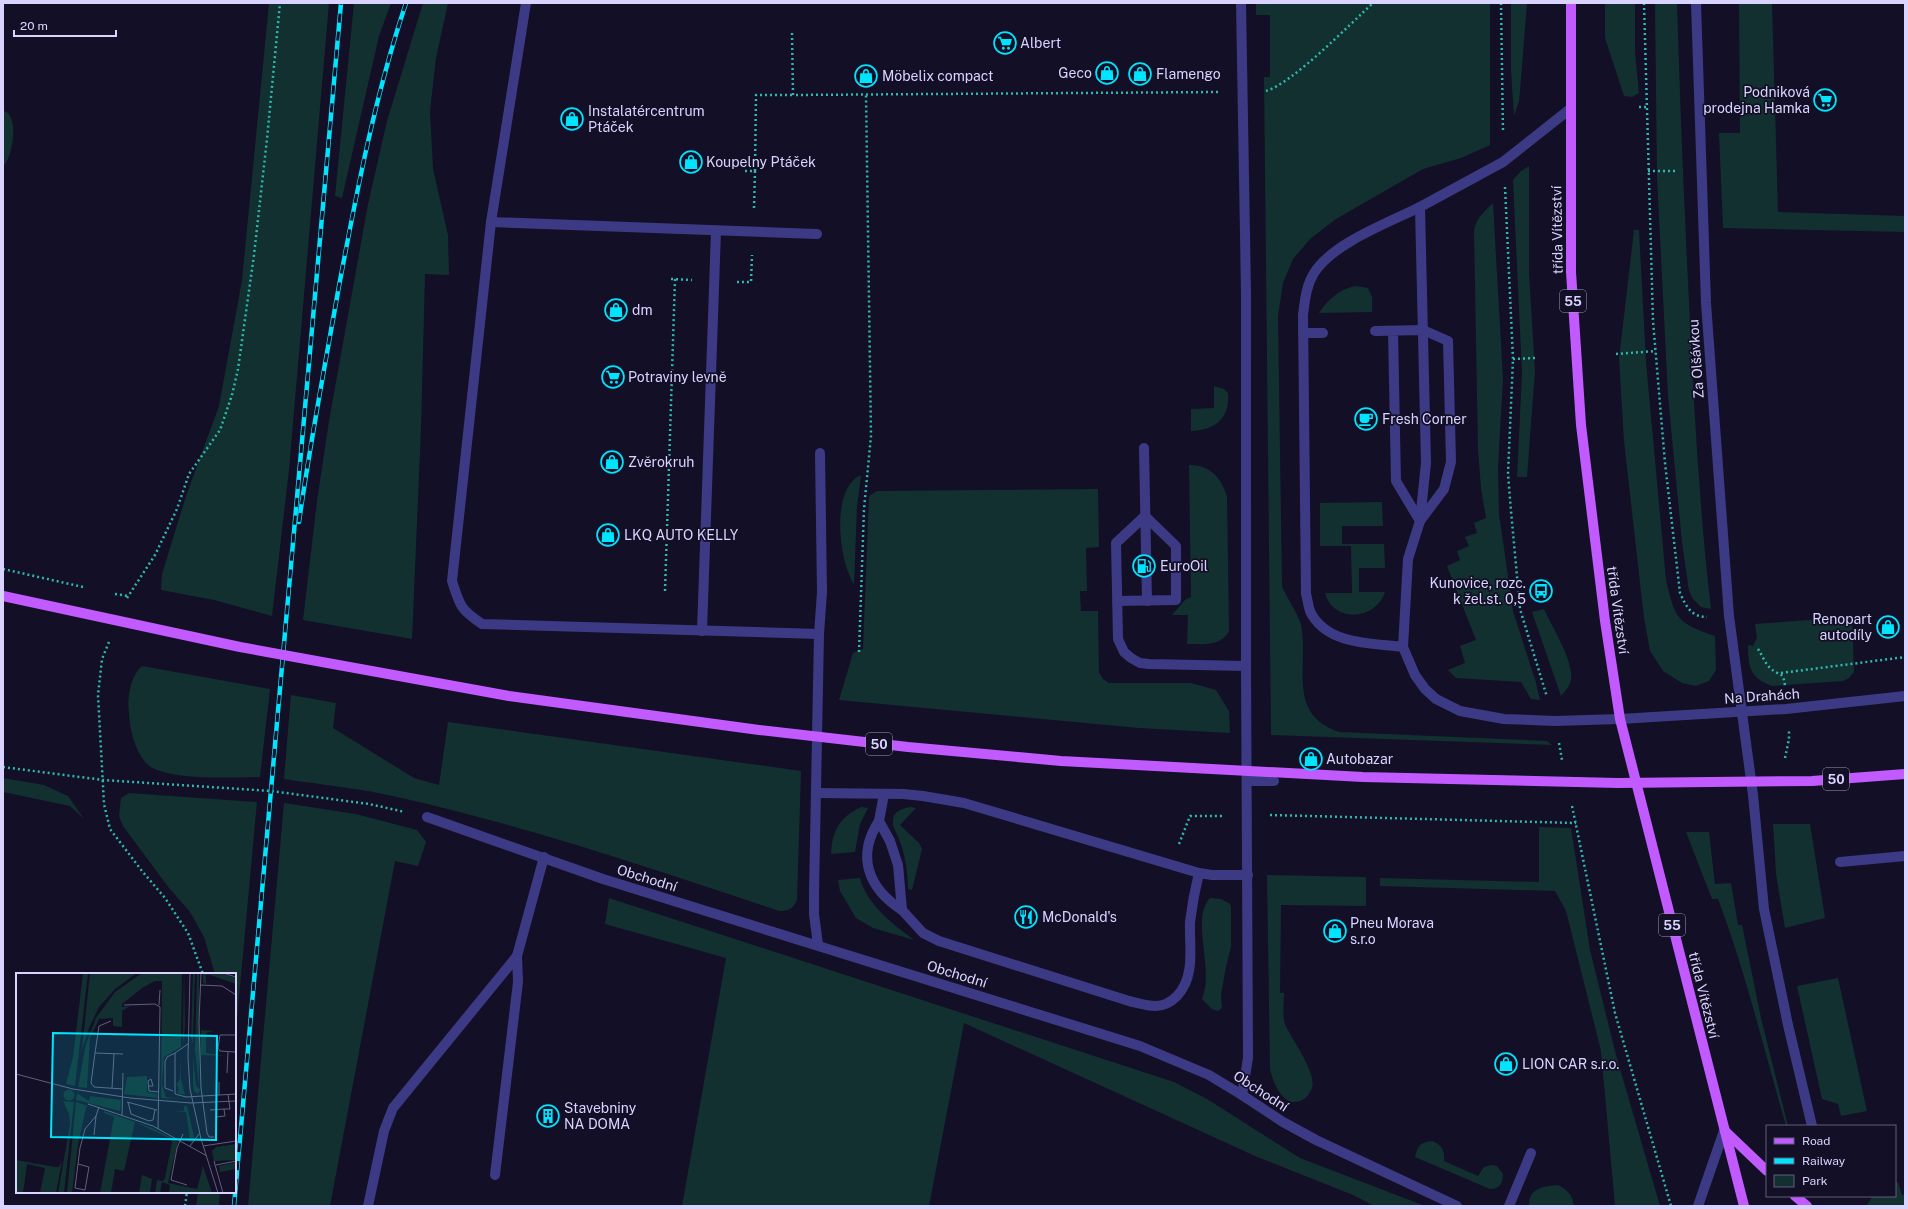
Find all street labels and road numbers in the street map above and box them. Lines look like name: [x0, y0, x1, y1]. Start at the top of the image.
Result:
street label: třída Vítězství: [1548, 185, 1566, 275]
road number: 55: [1560, 290, 1586, 312]
street label: Za Olšávkou: [1685, 319, 1707, 399]
street label: třída Vítězství: [1604, 565, 1632, 656]
street label: Na Drahách: [1724, 685, 1800, 707]
road number: 50: [866, 733, 892, 755]
road number: 50: [1823, 768, 1849, 790]
street label: Obchodní: [615, 861, 680, 895]
road number: 55: [1659, 914, 1685, 936]
street label: třída Vítězství: [1686, 950, 1723, 1041]
street label: Obchodní: [925, 957, 990, 991]
street label: Obchodní: [1231, 1067, 1292, 1115]

